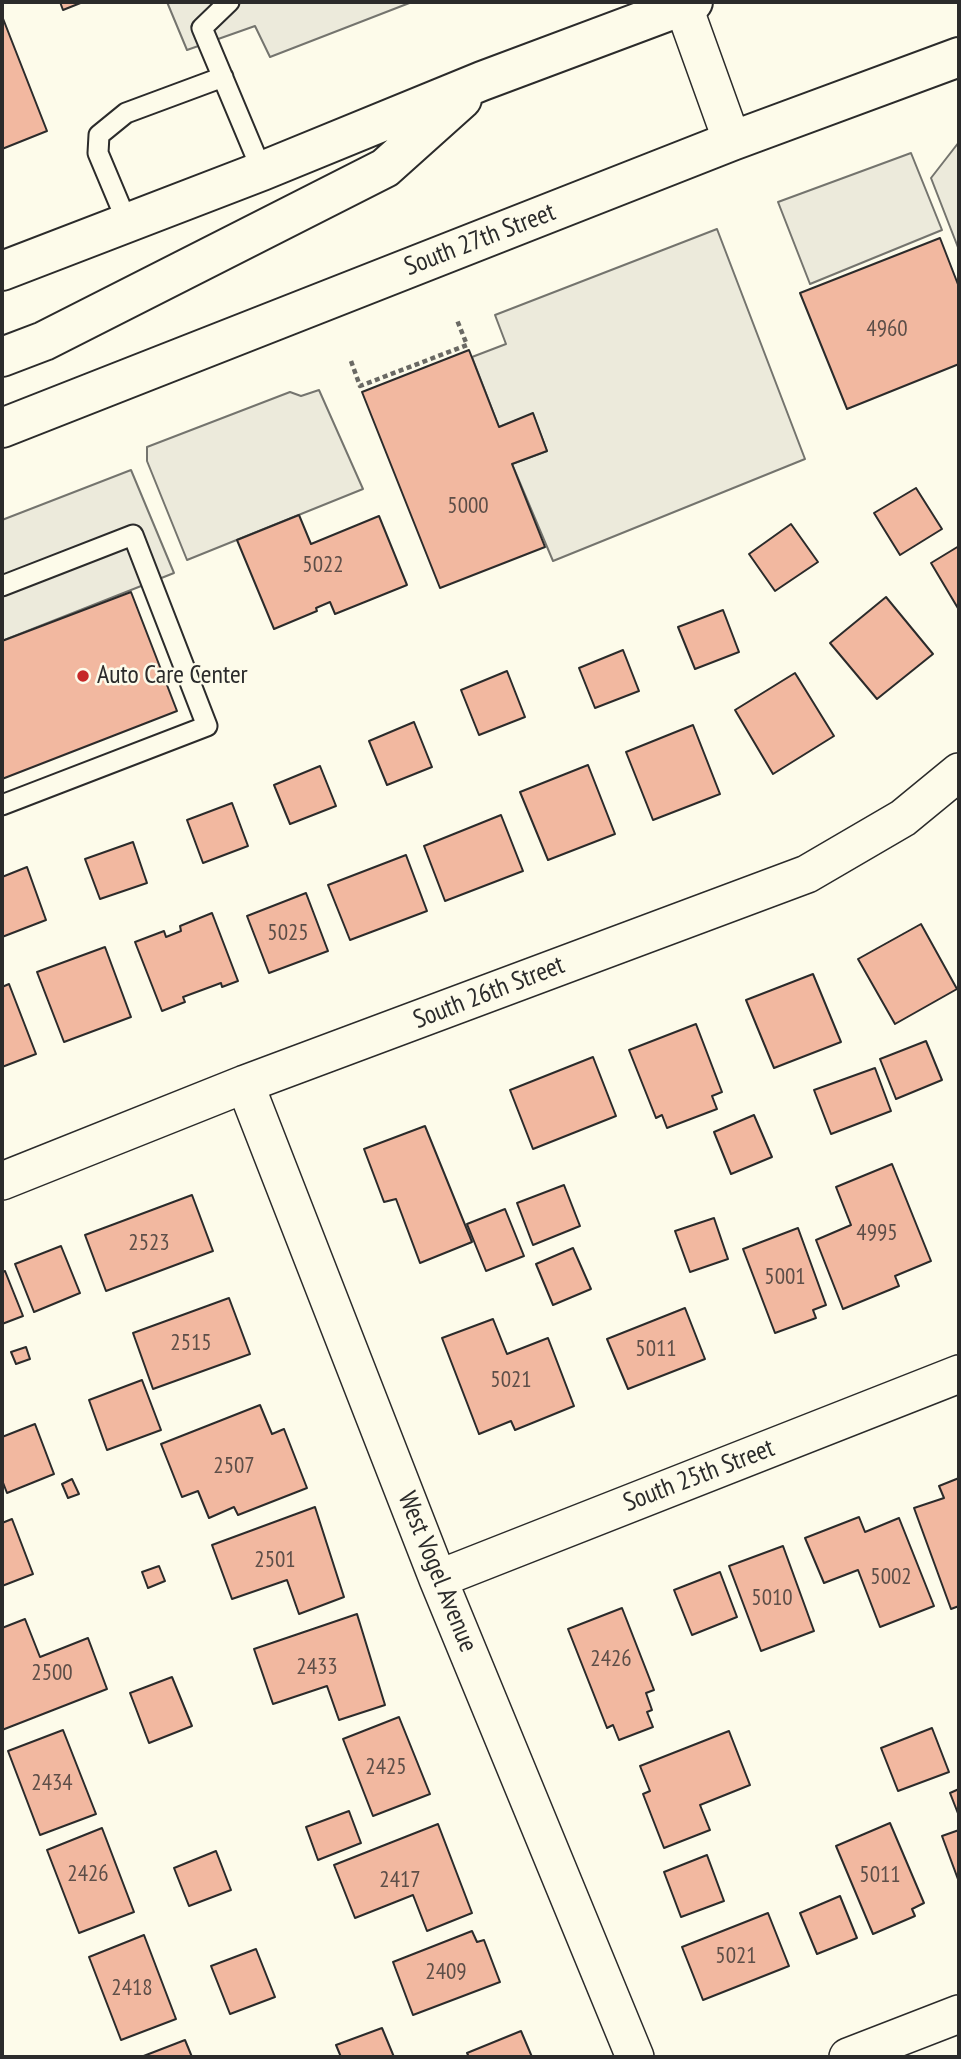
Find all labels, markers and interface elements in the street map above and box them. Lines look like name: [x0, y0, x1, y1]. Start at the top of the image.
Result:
street label: South 27th Street: [400, 197, 560, 283]
house number: 4960: [866, 315, 908, 343]
house number: 5000: [447, 492, 489, 520]
house number: 5022: [302, 551, 344, 579]
place label: Auto Care Center: [97, 660, 248, 692]
marker: Auto Care Center: [75, 668, 91, 684]
house number: 5025: [267, 919, 309, 947]
street label: South 26th Street: [409, 950, 569, 1036]
house number: 4995: [856, 1219, 898, 1247]
house number: 2523: [128, 1229, 170, 1257]
house number: 5001: [764, 1263, 806, 1291]
house number: 2515: [170, 1329, 212, 1357]
house number: 5011: [635, 1335, 677, 1363]
house number: 5021: [490, 1366, 532, 1394]
street label: South 25th Street: [619, 1433, 779, 1519]
house number: 2507: [213, 1452, 255, 1480]
street label: West Vogel Avenue: [391, 1487, 483, 1657]
house number: 2501: [254, 1546, 296, 1574]
house number: 5002: [870, 1563, 912, 1591]
house number: 5010: [751, 1584, 793, 1612]
house number: 2426: [590, 1645, 632, 1673]
house number: 2433: [296, 1653, 338, 1681]
house number: 2500: [31, 1659, 73, 1687]
house number: 2425: [365, 1753, 407, 1781]
house number: 2434: [31, 1769, 73, 1797]
house number: 2426: [67, 1860, 109, 1888]
house number: 5011: [859, 1861, 901, 1889]
house number: 2417: [379, 1866, 421, 1894]
house number: 5021: [715, 1942, 757, 1970]
house number: 2409: [425, 1958, 467, 1986]
house number: 2418: [111, 1974, 153, 2002]

